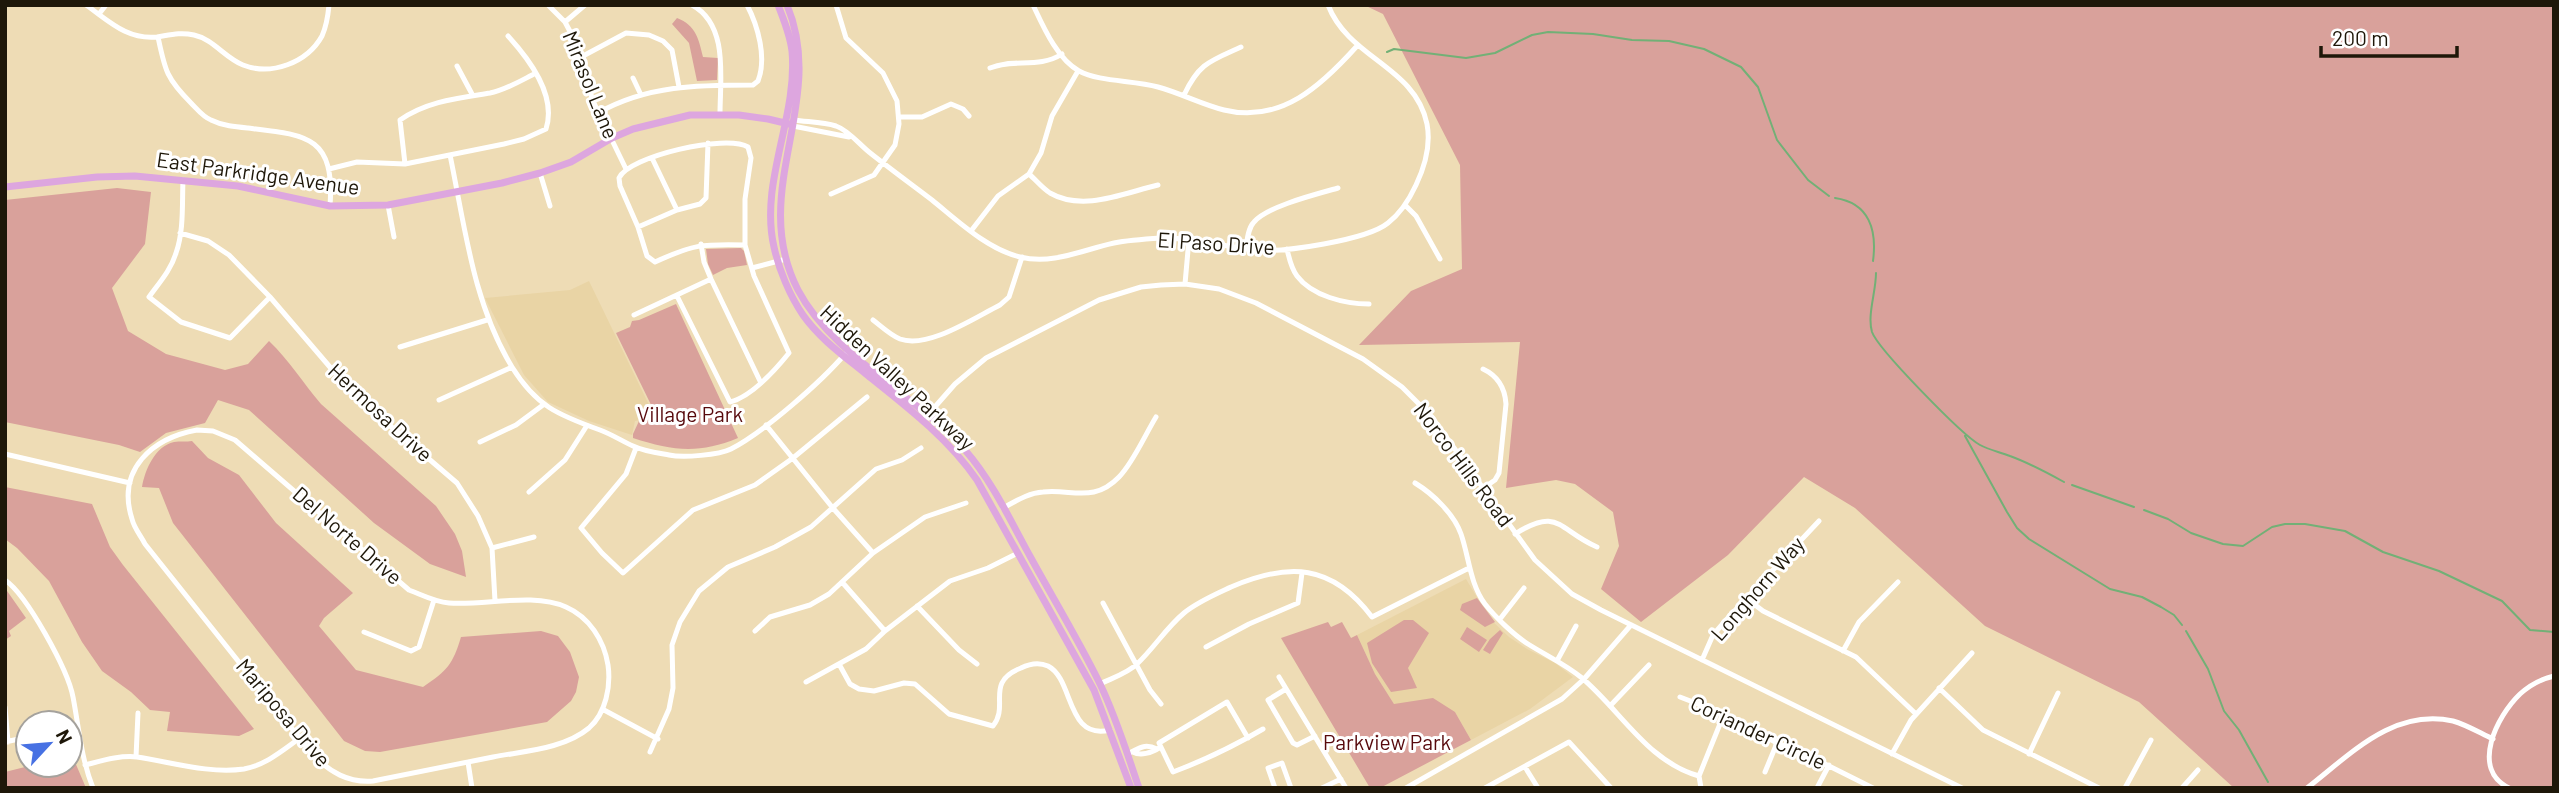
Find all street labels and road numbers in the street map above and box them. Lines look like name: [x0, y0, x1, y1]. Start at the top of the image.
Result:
street label: Mirasol Lane: [558, 27, 624, 142]
street label: East Parkridge Avenue: [155, 146, 361, 199]
street label: El Paso Drive: [1157, 226, 1276, 259]
street label: Hidden Valley Parkway: [816, 299, 981, 455]
street label: Hermosa Drive: [324, 357, 438, 466]
street label: Norco Hills Road: [1409, 397, 1519, 531]
street label: Del Norte Drive: [288, 481, 408, 589]
street label: Longhorn Way: [1705, 531, 1809, 645]
street label: Mariposa Drive: [232, 653, 337, 771]
street label: Coriander Circle: [1687, 689, 1830, 774]

